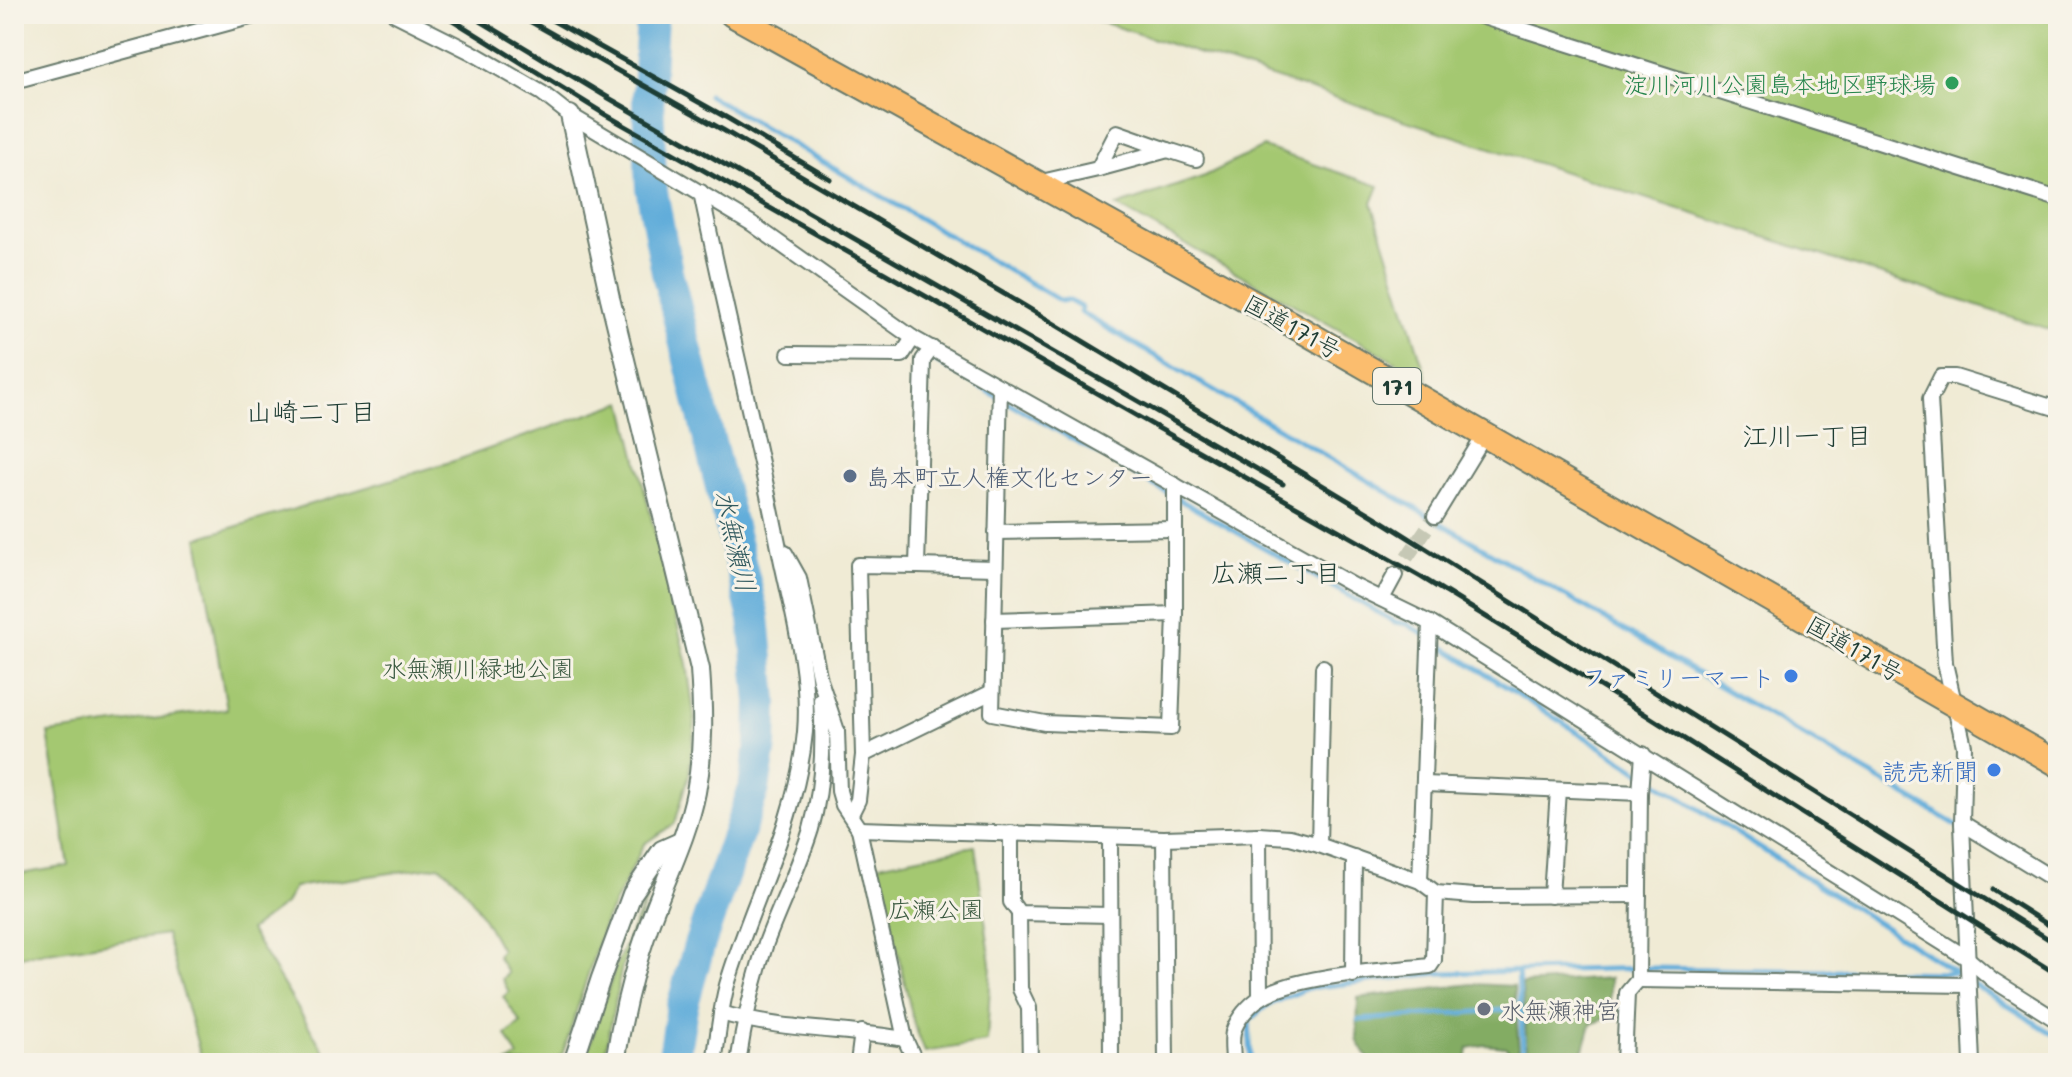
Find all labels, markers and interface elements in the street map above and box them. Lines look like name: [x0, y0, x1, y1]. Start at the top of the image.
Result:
place label: 淀川河川公園島本地区野球場: [1624, 68, 1936, 99]
marker: 淀川河川公園島本地区野球場: [1943, 74, 1961, 92]
street label: 国道171号: [1239, 287, 1347, 365]
road number: 171: [1373, 368, 1421, 404]
district label: 山崎二丁目: [246, 394, 376, 428]
district label: 江川一丁目: [1742, 418, 1872, 452]
place label: 島本町立人権文化センター: [866, 461, 1153, 492]
marker: 島本町立人権文化センター: [841, 467, 859, 485]
water label: 水無瀬川: [708, 487, 764, 595]
district label: 広瀬二丁目: [1211, 555, 1341, 589]
street label: 国道171号: [1801, 608, 1909, 688]
park label: 水無瀬川緑地公園: [382, 652, 574, 683]
place label: ファミリーマート: [1583, 661, 1775, 692]
marker: ファミリーマート: [1782, 667, 1800, 685]
place label: 読売新聞: [1882, 755, 1978, 786]
marker: 読売新聞: [1985, 761, 2003, 779]
park label: 広瀬公園: [888, 893, 984, 924]
place label: 水無瀬神宮: [1500, 994, 1620, 1025]
marker: 水無瀬神宮: [1475, 1000, 1493, 1018]

